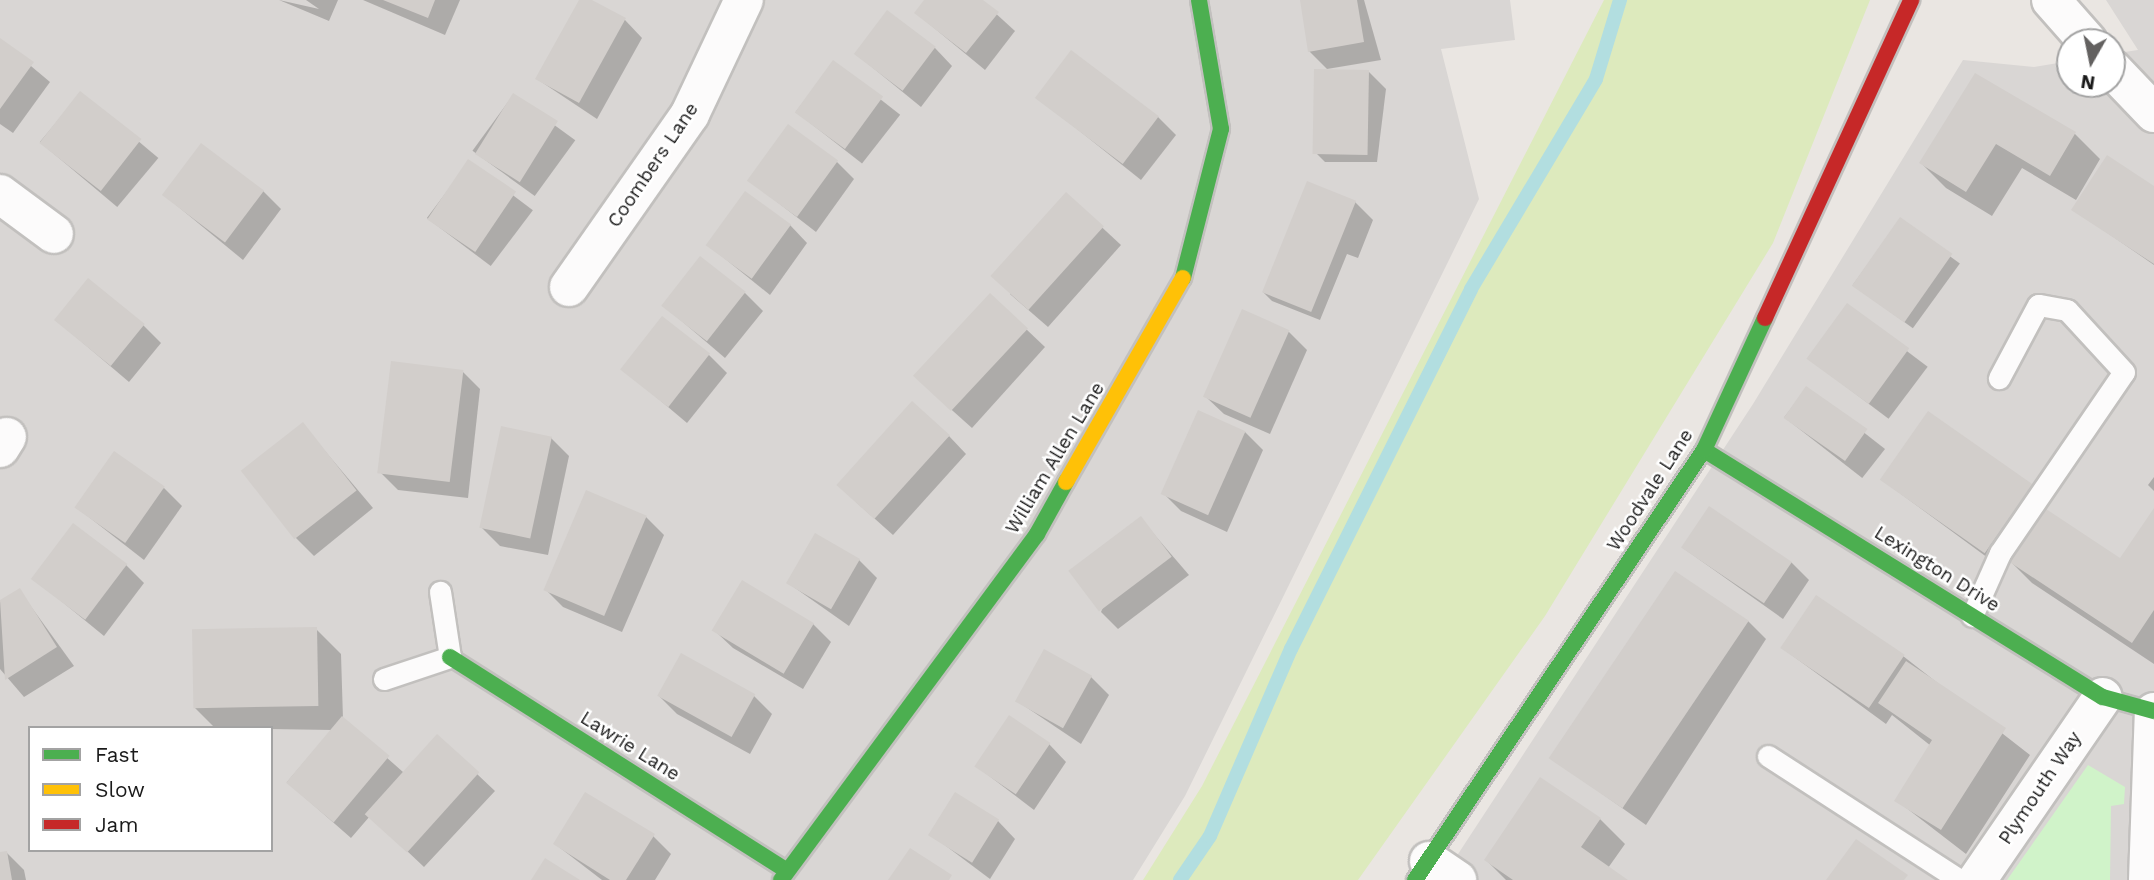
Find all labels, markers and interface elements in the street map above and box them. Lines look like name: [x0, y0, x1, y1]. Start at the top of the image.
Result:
north arrow: [2056, 28, 2126, 98]
text: N: [2079, 70, 2097, 95]
street label: Coombers Lane: [603, 98, 703, 232]
street label: William Allen Lane: [1001, 378, 1109, 538]
street label: Woodvale Lane: [1602, 425, 1698, 555]
street label: Lexington Drive: [1870, 521, 2004, 617]
street label: Lawrie Lane: [576, 706, 684, 786]
legend: [28, 726, 273, 852]
street label: Plymouth Way: [1994, 727, 2086, 849]
text: Fast: [95, 742, 139, 767]
text: Slow: [95, 777, 145, 802]
text: Jam: [95, 812, 138, 837]

